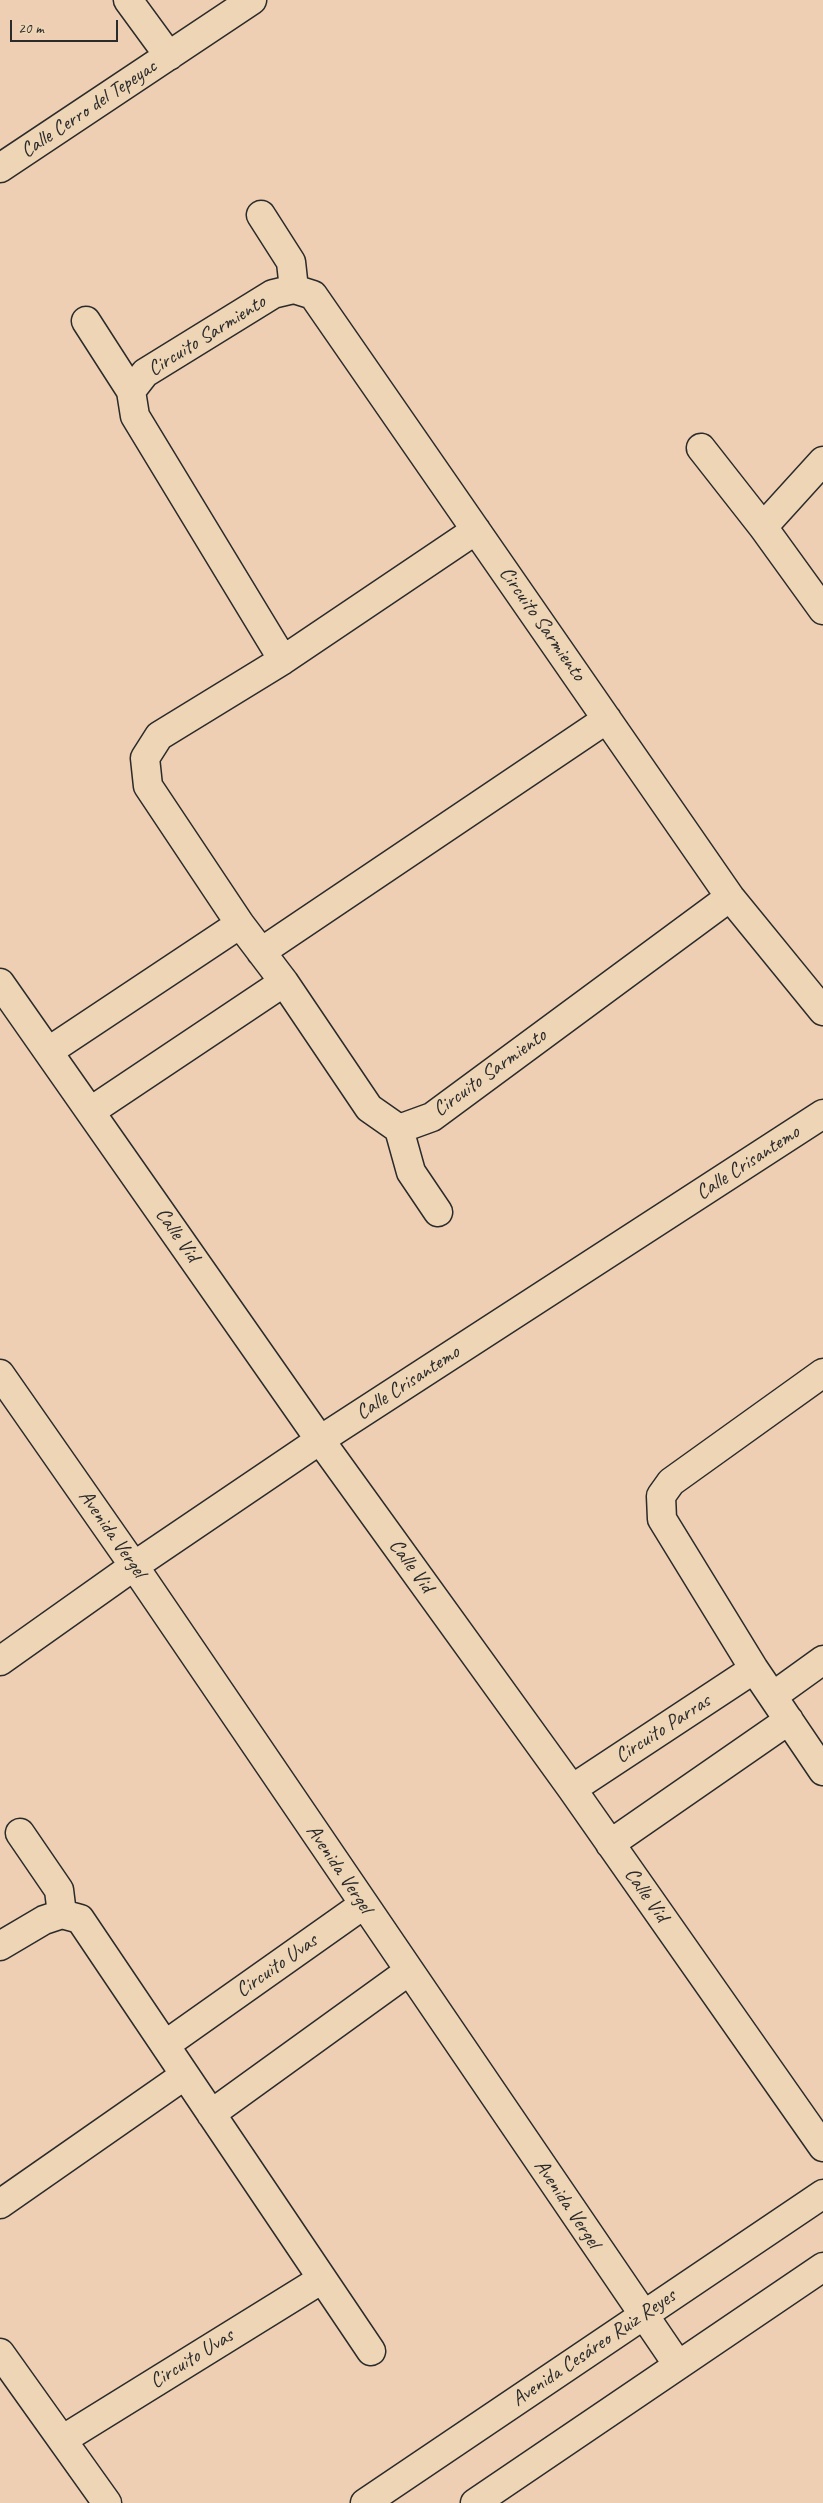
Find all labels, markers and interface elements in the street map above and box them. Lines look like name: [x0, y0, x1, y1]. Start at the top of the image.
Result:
scale bar: [12, 10, 120, 42]
text: 20 m: [18, 19, 44, 38]
street label: Calle Cerro del Tepeyac: [16, 54, 162, 164]
street label: Circuito Sarmiento: [143, 290, 271, 382]
street label: Circuito Sarmiento: [493, 562, 591, 686]
street label: Circuito Sarmiento: [428, 1023, 552, 1123]
street label: Calle Crisantemo: [691, 1120, 805, 1206]
street label: Calle Vid: [149, 1203, 205, 1267]
street label: Calle Crisantemo: [351, 1340, 465, 1426]
street label: Avenida Vergel: [73, 1485, 151, 1583]
street label: Calle Vid: [383, 1534, 439, 1598]
street label: Circuito Parras: [611, 1689, 715, 1769]
street label: Avenida Vergel: [300, 1820, 378, 1918]
street label: Calle Vid: [618, 1863, 674, 1927]
street label: Circuito Uvas: [231, 1929, 323, 2003]
street label: Avenida Vergel: [528, 2155, 606, 2253]
street label: Avenida Cesáreo Ruiz Reyes: [507, 2284, 681, 2412]
street label: Circuito Uvas: [145, 2323, 239, 2395]

